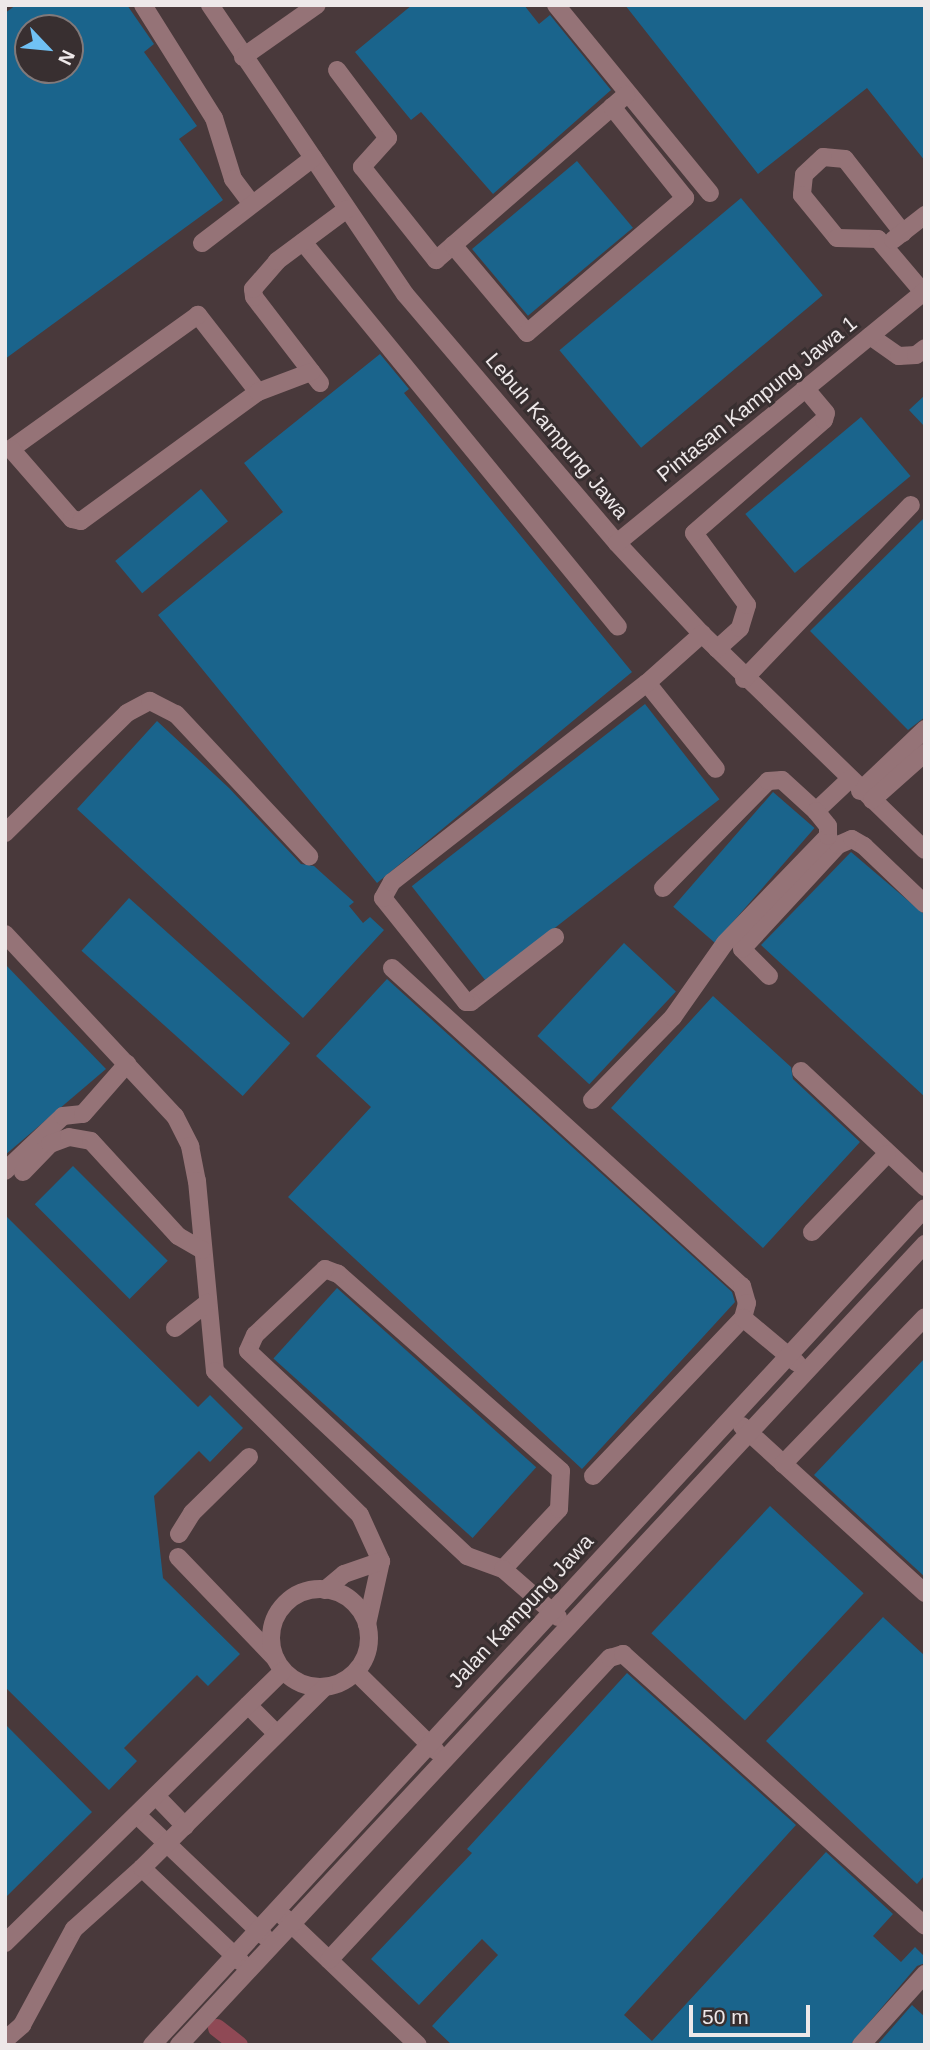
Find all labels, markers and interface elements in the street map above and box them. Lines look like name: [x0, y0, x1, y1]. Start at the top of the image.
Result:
north arrow: [14, 14, 84, 84]
text: N: [54, 47, 79, 68]
street label: Pintasan Kampung Jawa 1: [652, 311, 862, 487]
street label: Lebuh Kampung Jawa: [480, 348, 634, 524]
street label: Jalan Kampung Jawa: [443, 1529, 599, 1693]
scale bar: [692, 1990, 813, 2034]
text: 50 m: [702, 2005, 749, 2028]

